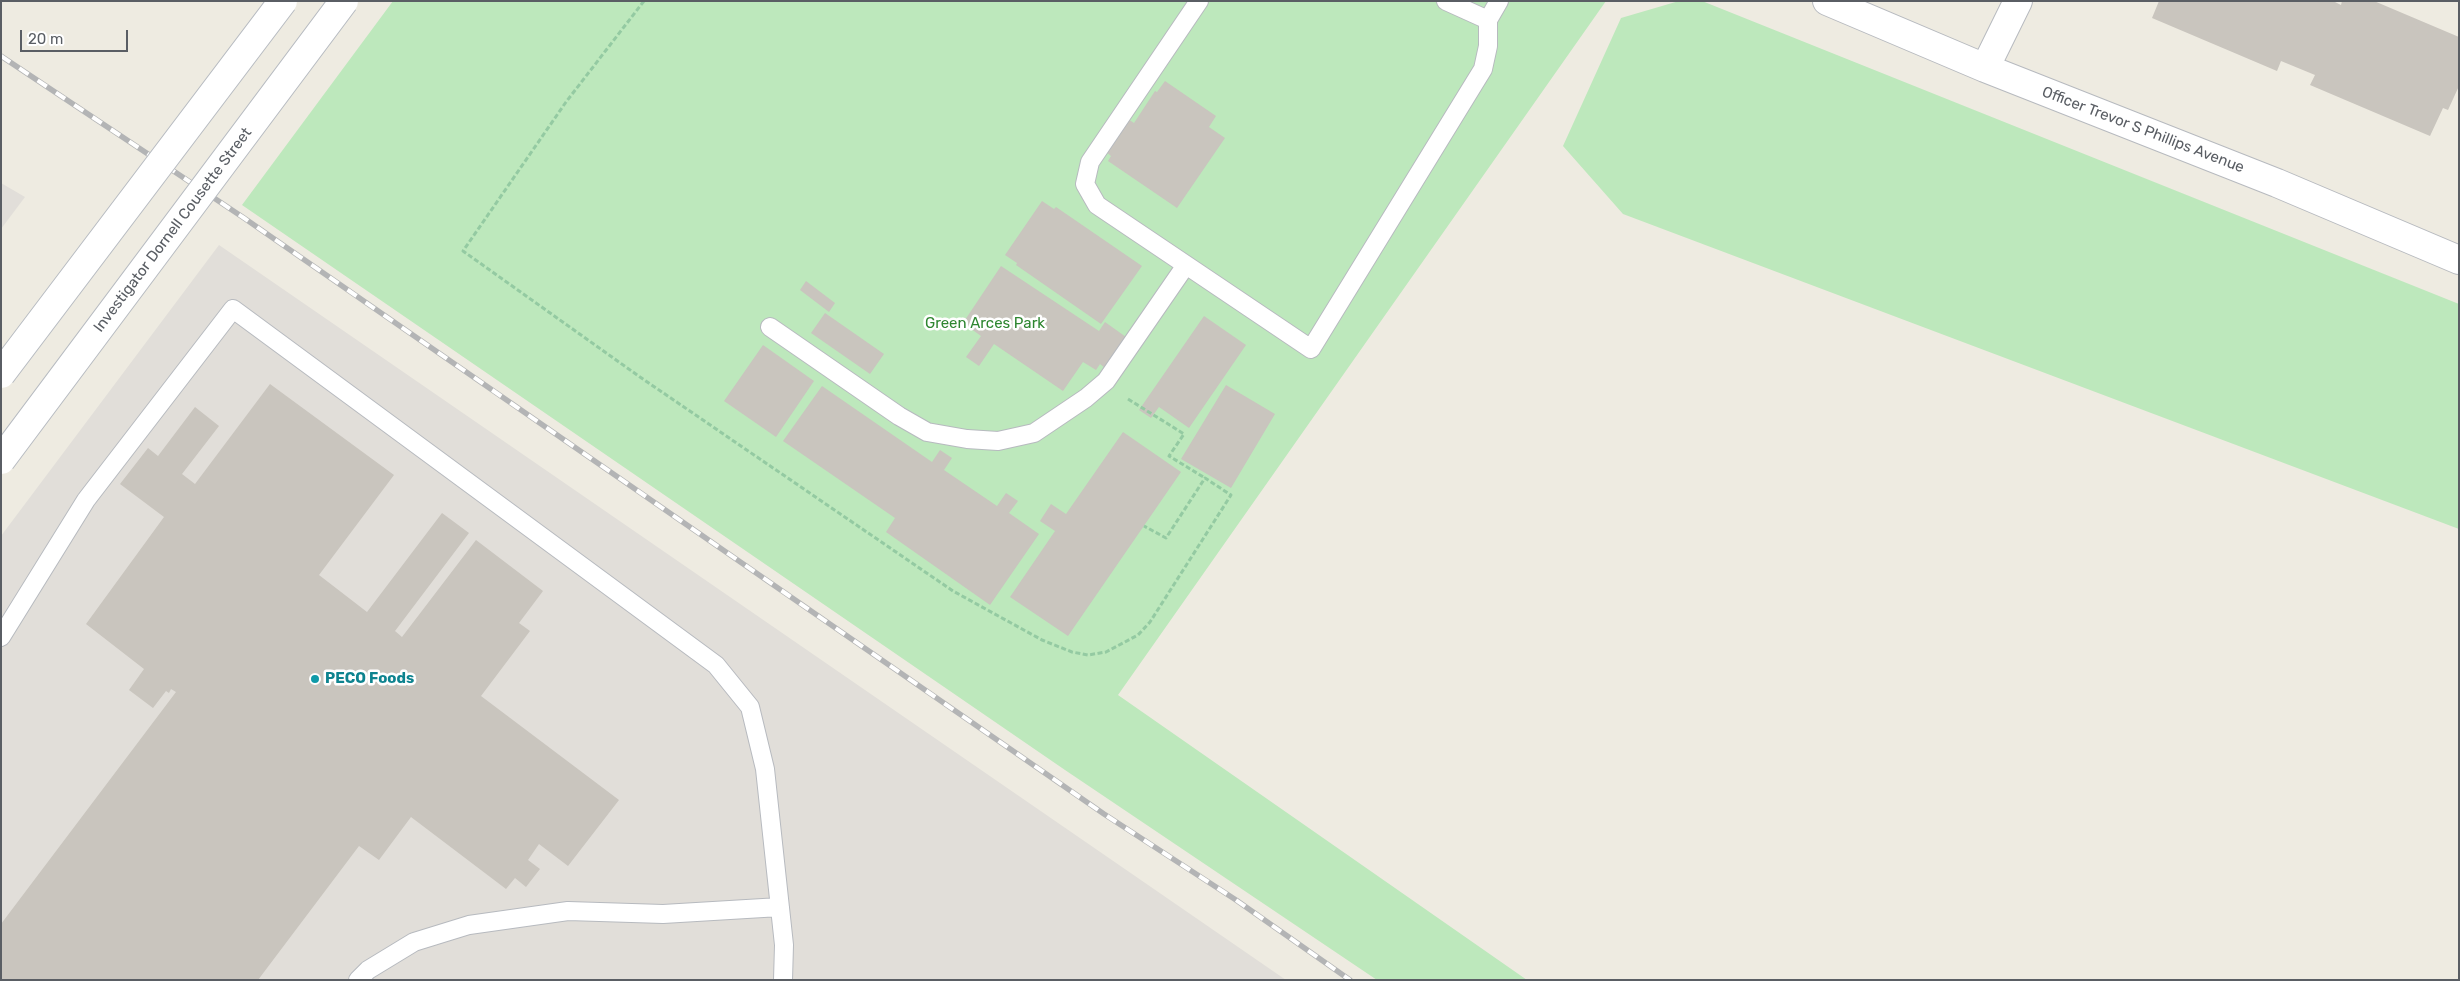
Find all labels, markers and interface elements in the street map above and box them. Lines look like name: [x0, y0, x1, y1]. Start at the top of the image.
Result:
scale bar: [22, 20, 130, 52]
text: 20 m: [28, 30, 63, 48]
street label: Officer Trevor S Phillips Avenue: [2039, 83, 2247, 177]
street label: Investigator Dornell Cousette Street: [90, 124, 256, 336]
park label: Green Arces Park: [925, 315, 1045, 333]
place label: PECO Foods: [325, 670, 414, 688]
marker: PECO Foods: [309, 673, 321, 685]

